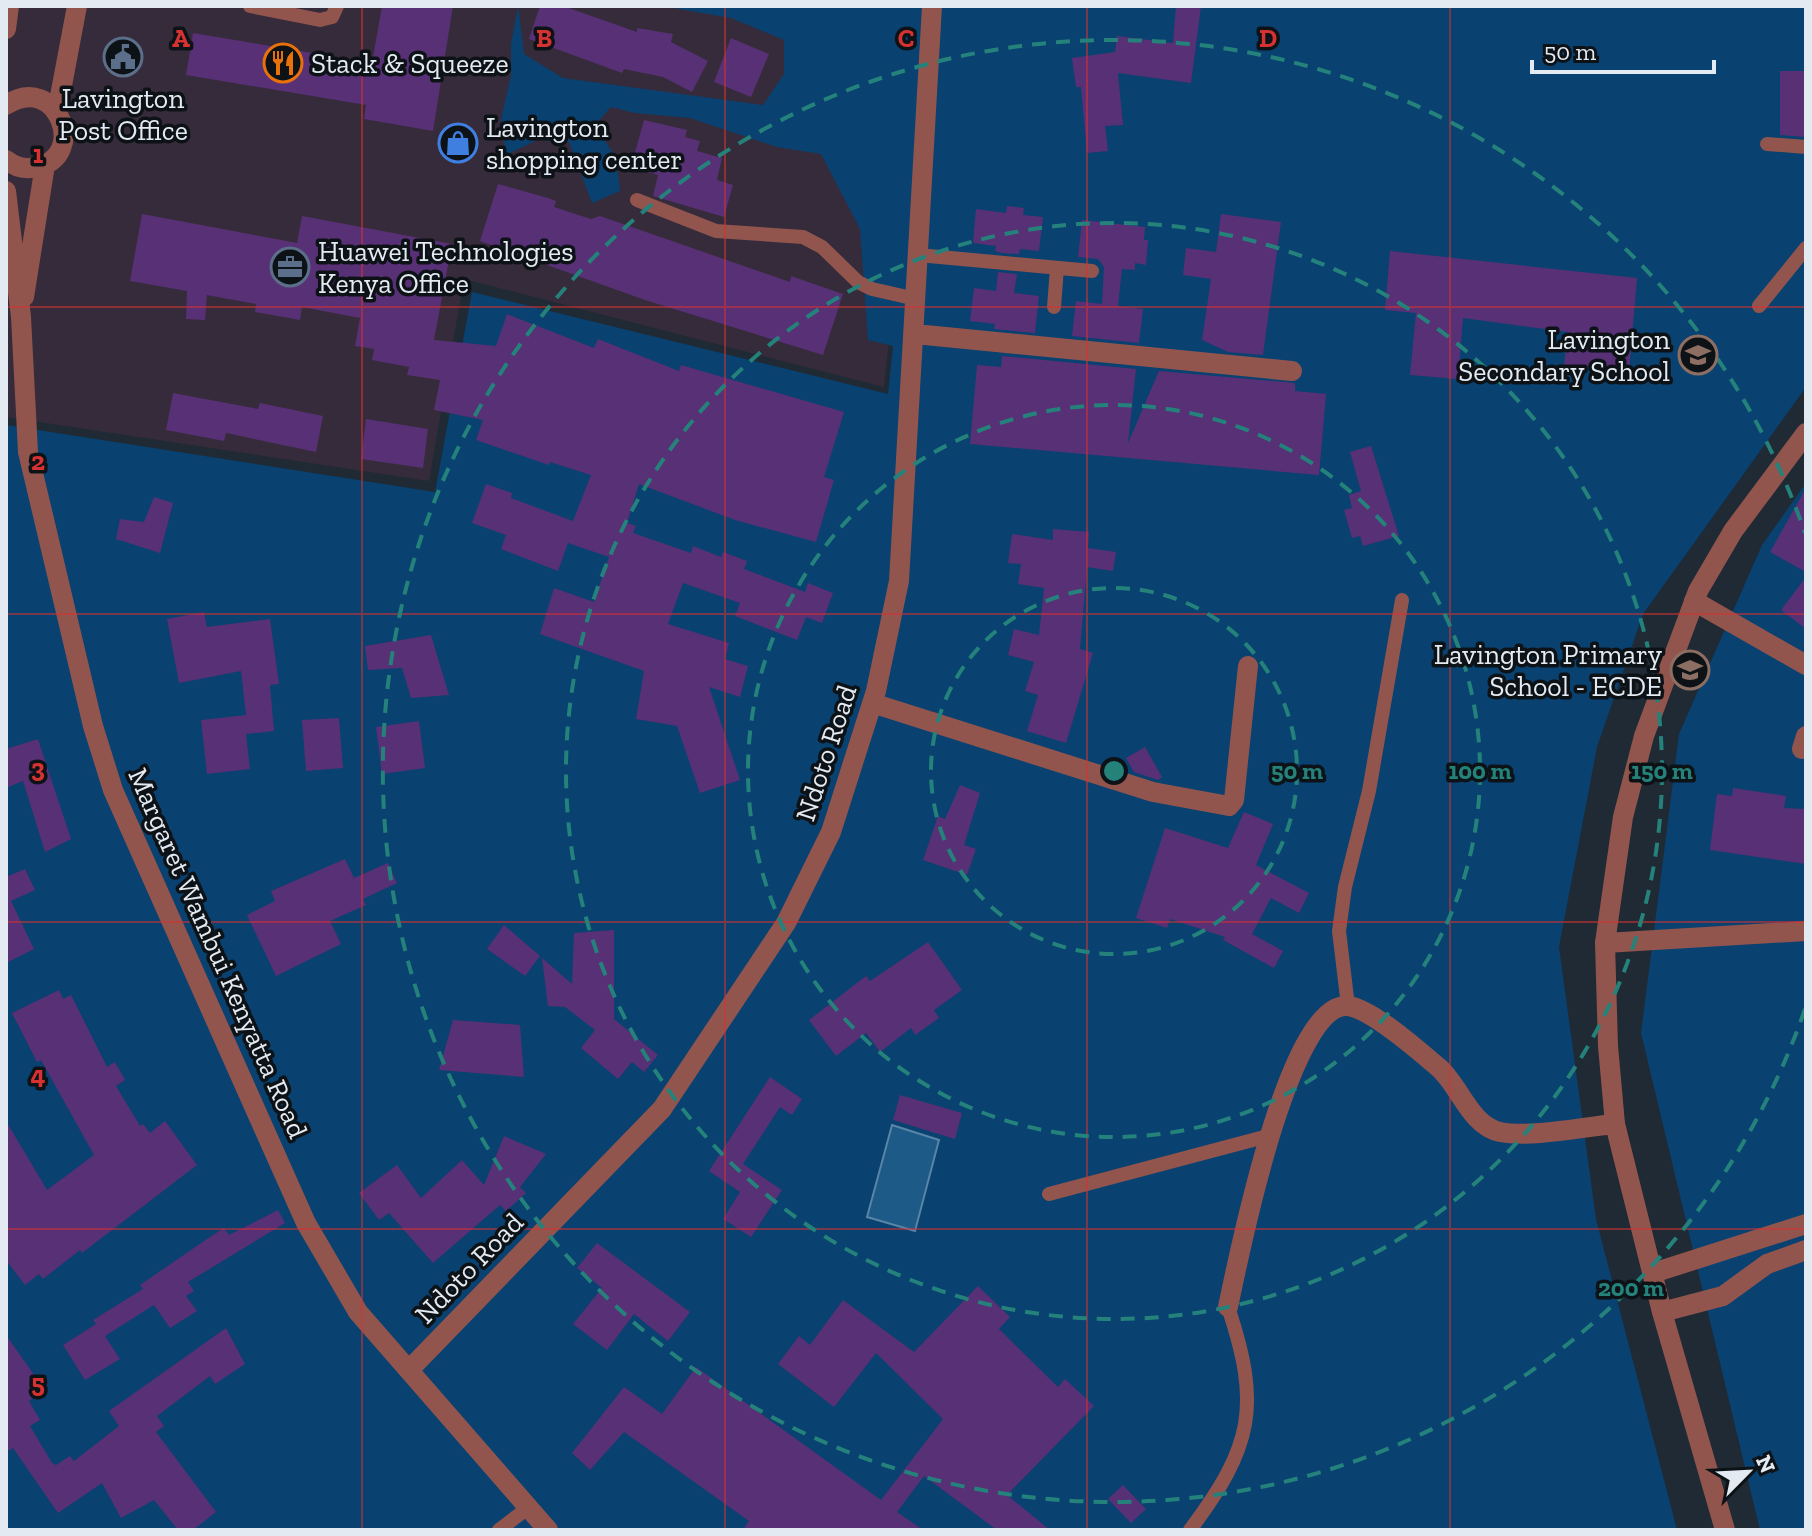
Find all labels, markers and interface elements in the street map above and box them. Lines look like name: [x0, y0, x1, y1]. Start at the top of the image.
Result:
text: A: [172, 22, 190, 54]
text: B: [536, 22, 552, 54]
text: C: [898, 22, 914, 54]
text: D: [1259, 22, 1277, 54]
scale bar: [1532, 24, 1714, 74]
public building icon: Lavington Post Office: [102, 36, 144, 78]
text: 50 m: [1544, 37, 1597, 66]
restaurant icon: Stack & Squeeze: [262, 42, 304, 84]
place label: Stack & Squeeze: [311, 47, 509, 80]
place label: Lavington Post Office: [58, 82, 188, 147]
place label: Lavington shopping center: [486, 111, 682, 176]
shop icon: Lavington shopping center: [437, 122, 479, 164]
text: 1: [33, 138, 44, 170]
place label: Huawei Technologies Kenya Office: [318, 235, 573, 300]
office icon: Huawei Technologies Kenya Office: [269, 246, 311, 288]
place label: Lavington Secondary School: [1458, 323, 1670, 388]
school or university icon: Lavington Secondary School: [1677, 334, 1719, 376]
text: 2: [31, 445, 45, 477]
place label: Lavington Primary School - ECDE: [1434, 638, 1663, 703]
school or university icon: Lavington Primary School - ECDE: [1669, 649, 1711, 691]
street label: Ndoto Road: [788, 681, 864, 825]
text: 3: [31, 752, 45, 784]
text: 50 m: [1271, 756, 1323, 785]
text: 100 m: [1449, 756, 1511, 785]
text: 150 m: [1631, 756, 1693, 785]
centre of rings: [1100, 757, 1128, 785]
street label: Margaret Wambui Kenyatta Road: [121, 763, 315, 1143]
text: 4: [31, 1059, 46, 1091]
street label: Ndoto Road: [408, 1206, 530, 1330]
text: 200 m: [1598, 1273, 1664, 1302]
text: 5: [31, 1367, 45, 1399]
north arrow: [1708, 1432, 1788, 1512]
text: N: [1750, 1451, 1782, 1477]

